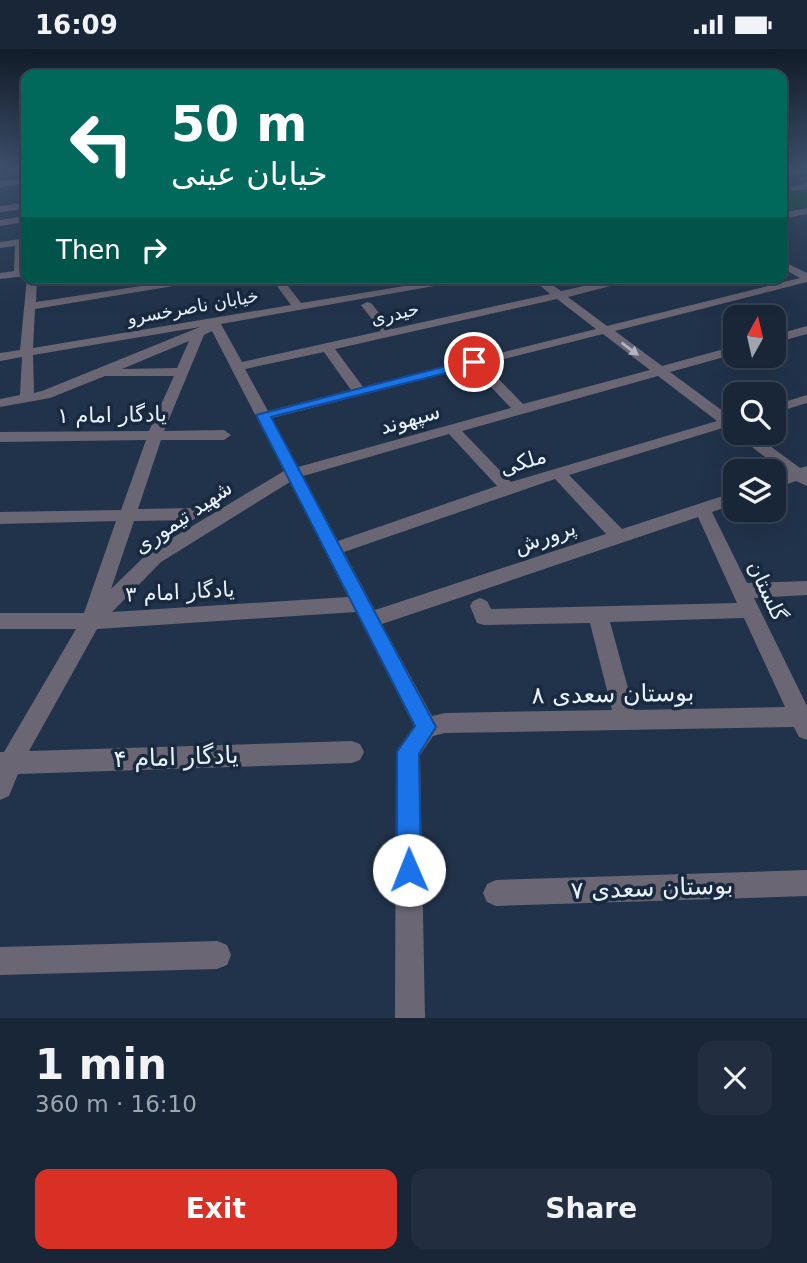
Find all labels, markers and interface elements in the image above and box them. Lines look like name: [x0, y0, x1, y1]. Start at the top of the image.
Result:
text: 16:09: [35, 10, 118, 40]
text: 50 m: [171, 96, 307, 153]
icon: left: [56, 98, 147, 189]
text: خیابان عینی: [171, 155, 328, 193]
icon: right: [135, 231, 173, 269]
text: Then: [56, 235, 121, 265]
street label: خیابان ناصرخسرو: [125, 285, 260, 330]
street label: حیدری: [369, 298, 421, 329]
north arrow: [723, 305, 786, 367]
map controls: [723, 305, 786, 522]
pin: [444, 332, 504, 392]
one-way arrow: [620, 341, 638, 356]
icon: arrive: [455, 343, 493, 381]
button: search: [723, 382, 786, 445]
street label: سپهوند: [377, 399, 443, 439]
street label: یادگار امام ۱: [57, 402, 167, 428]
street label: ملکی: [497, 444, 549, 480]
button: layers: [723, 459, 786, 522]
street label: شهید تیموری: [129, 475, 237, 559]
street label: پرورش: [511, 515, 579, 559]
street label: گلستان: [743, 557, 791, 625]
street label: یادگار امام ۳: [125, 577, 235, 607]
street label: بوستان سعدی ۸: [531, 679, 695, 709]
street label: یادگار امام ۴: [113, 741, 239, 773]
position arrow: [372, 833, 446, 907]
street label: بوستان سعدی ۷: [570, 871, 734, 905]
text: 1 min: [35, 1040, 167, 1089]
button: close: [698, 1041, 772, 1115]
text: 360 m · 16:10: [35, 1091, 197, 1117]
button: Exit: [35, 1169, 397, 1249]
button: Share: [411, 1169, 772, 1249]

